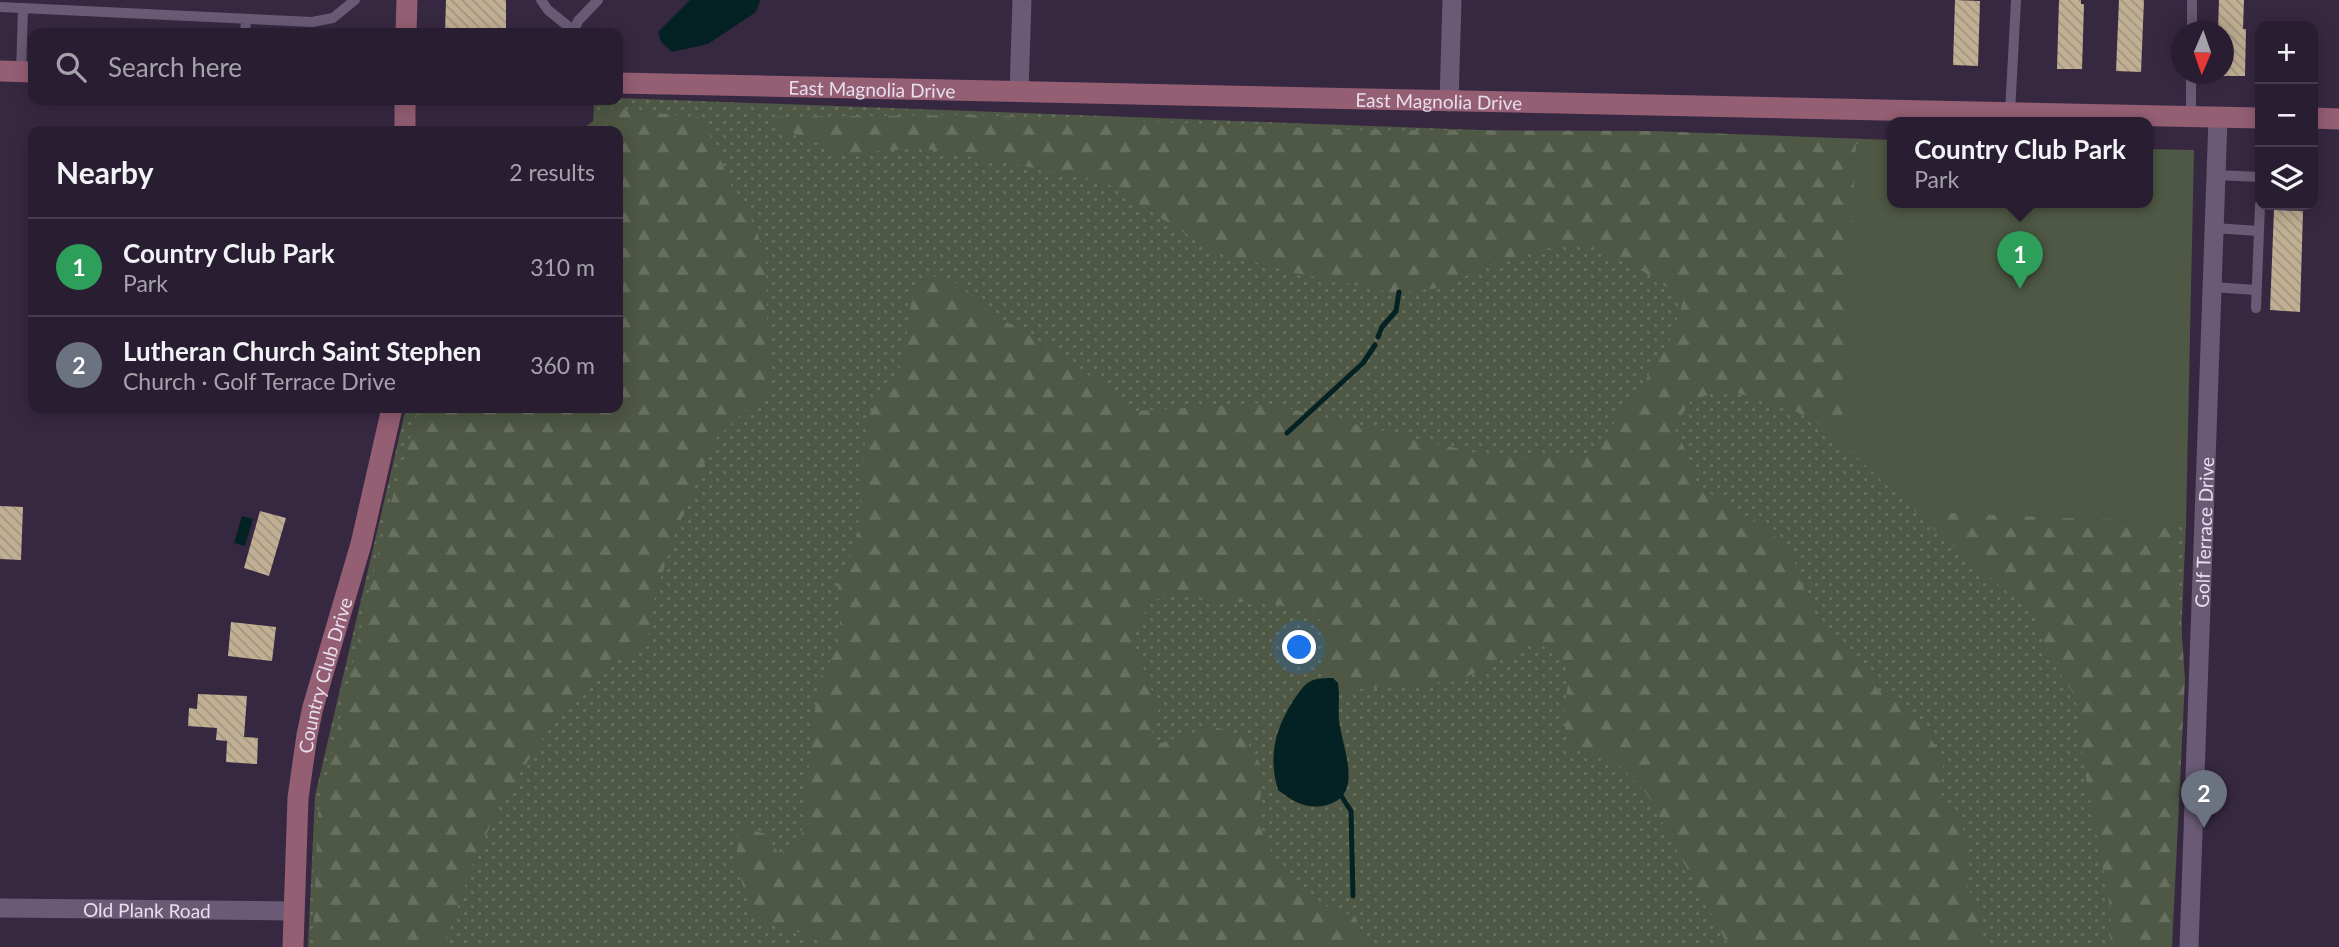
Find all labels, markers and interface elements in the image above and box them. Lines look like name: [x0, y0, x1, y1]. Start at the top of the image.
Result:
north arrow: [2171, 21, 2234, 84]
map controls: [2255, 21, 2318, 210]
button: +: [2255, 21, 2318, 84]
search box: [28, 28, 623, 105]
icon: search: [52, 48, 90, 86]
text: Search here: [108, 51, 242, 83]
street label: East Magnolia Drive: [788, 75, 956, 102]
button: −: [2255, 84, 2318, 147]
street label: East Magnolia Drive: [1355, 87, 1523, 114]
popup: [1887, 117, 2153, 208]
text: Country Club Park: [1914, 133, 2126, 165]
button: layers: [2255, 147, 2318, 210]
text: Nearby: [56, 154, 154, 190]
text: 2 results: [509, 158, 595, 186]
text: Park: [1914, 165, 1959, 193]
pin: 1: [1997, 231, 2043, 289]
text: Country Club Park: [123, 237, 335, 269]
text: 1: [72, 253, 86, 281]
text: 310 m: [530, 253, 595, 281]
text: Park: [123, 269, 168, 297]
text: Lutheran Church Saint Stephen: [123, 335, 481, 367]
text: 2: [72, 351, 86, 379]
text: 360 m: [530, 351, 595, 379]
text: Church · Golf Terrace Drive: [123, 367, 396, 395]
street label: Golf Terrace Drive: [2189, 456, 2218, 608]
street label: Country Club Drive: [293, 594, 356, 755]
your location: [1282, 630, 1316, 664]
pin: 2: [2181, 770, 2227, 828]
street label: Old Plank Road: [83, 897, 211, 922]

